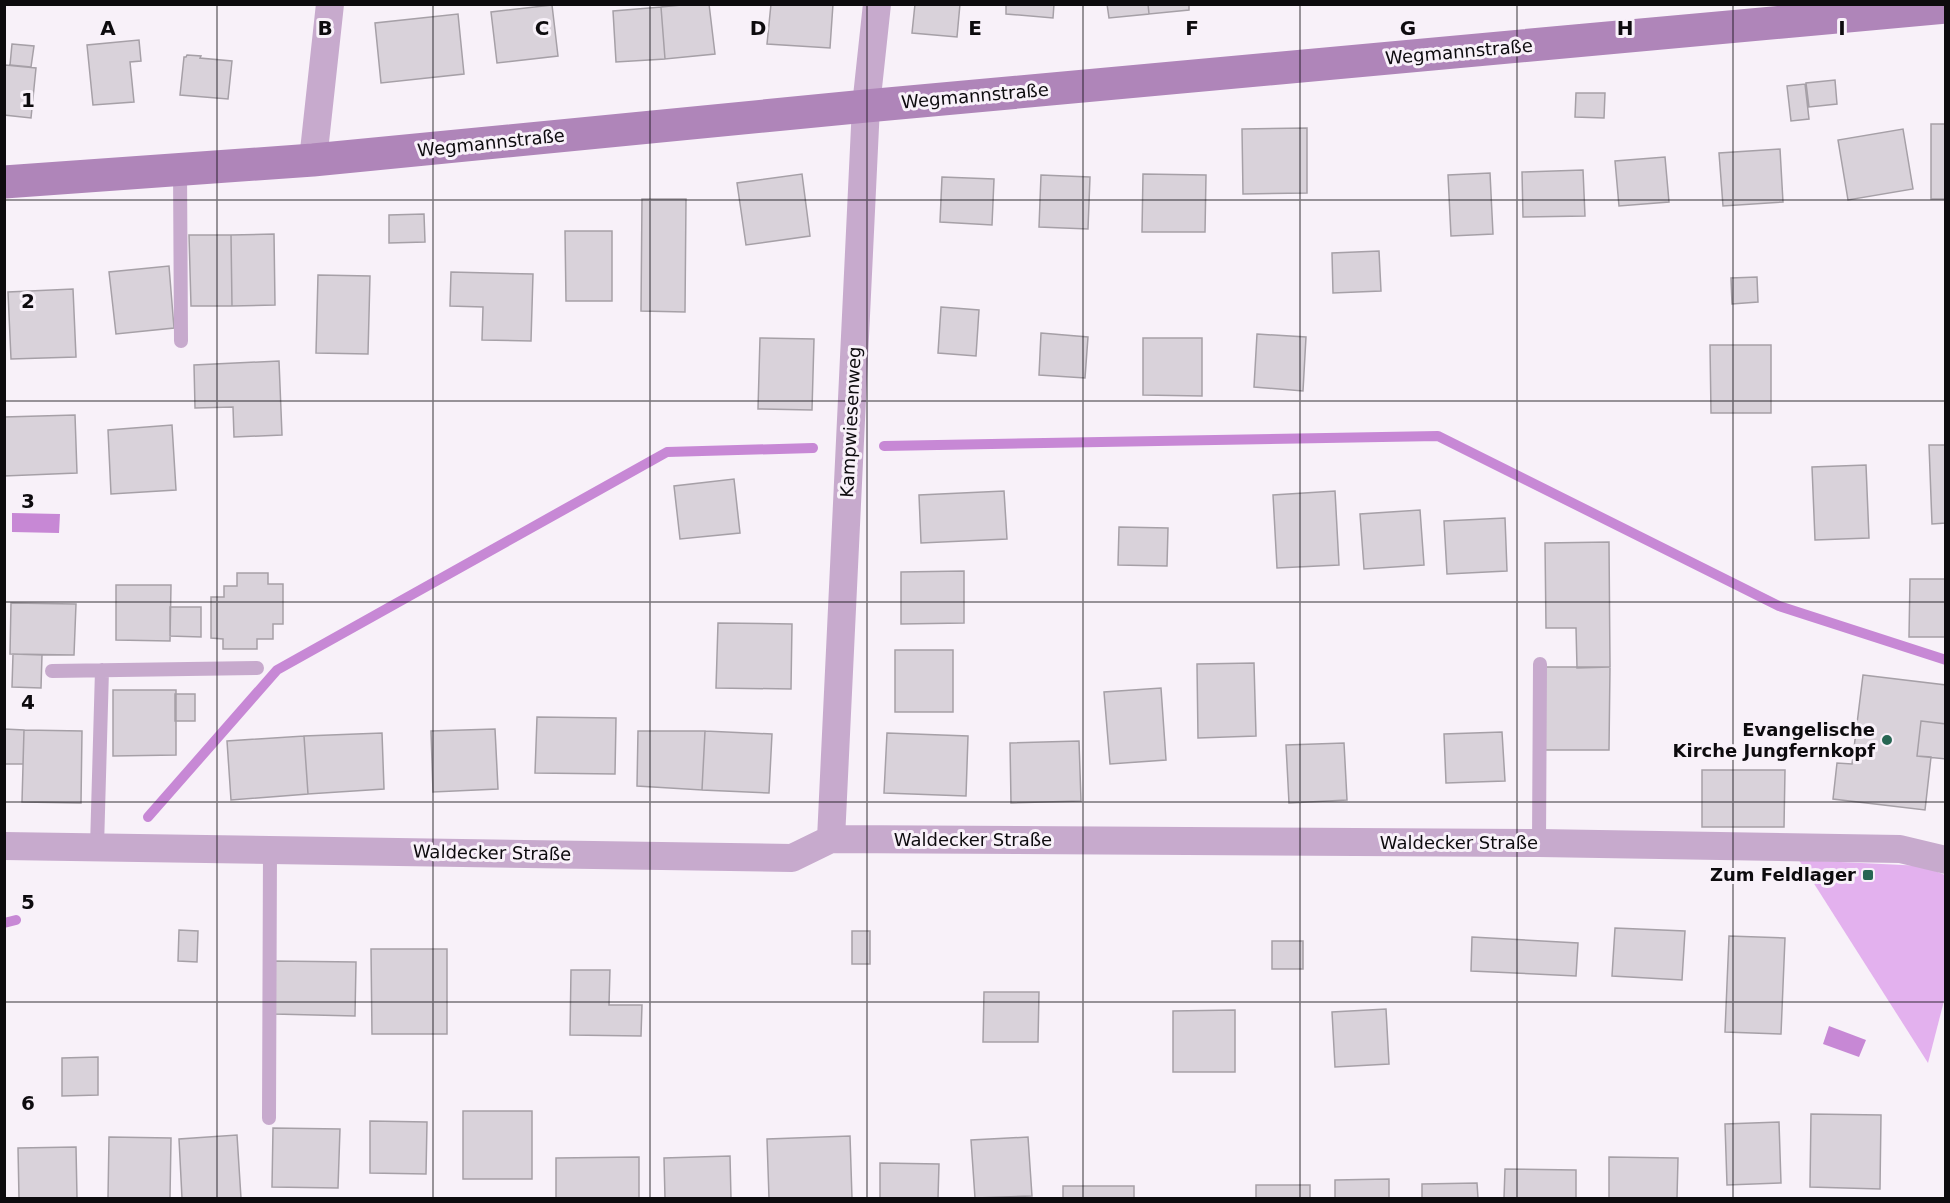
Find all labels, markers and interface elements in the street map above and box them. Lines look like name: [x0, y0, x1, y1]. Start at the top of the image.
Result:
text: A: [100, 16, 116, 40]
text: B: [317, 16, 333, 40]
text: C: [535, 16, 549, 40]
text: D: [750, 16, 766, 40]
text: E: [968, 16, 982, 40]
text: F: [1185, 16, 1199, 40]
text: G: [1400, 16, 1416, 40]
text: H: [1617, 16, 1633, 40]
text: I: [1838, 16, 1846, 40]
street label: Wegmannstraße: [1384, 35, 1534, 68]
street label: Wegmannstraße: [900, 79, 1050, 112]
text: 1: [21, 88, 35, 112]
street label: Wegmannstraße: [416, 124, 566, 161]
text: 2: [21, 289, 35, 313]
street label: Kampwiesenweg: [836, 346, 865, 498]
text: 3: [21, 489, 35, 513]
text: 4: [21, 690, 35, 714]
place label: Evangelische Kirche Jungfernkopf: [1673, 719, 1875, 761]
marker: Evangelische Kirche Jungfernkopf: [1880, 733, 1894, 747]
street label: Waldecker Straße: [894, 829, 1052, 850]
street label: Waldecker Straße: [1380, 832, 1538, 853]
street label: Waldecker Straße: [413, 841, 571, 864]
place label: Zum Feldlager: [1710, 864, 1856, 885]
marker: Zum Feldlager: [1861, 868, 1875, 882]
text: 5: [21, 890, 35, 914]
text: 6: [21, 1091, 35, 1115]

